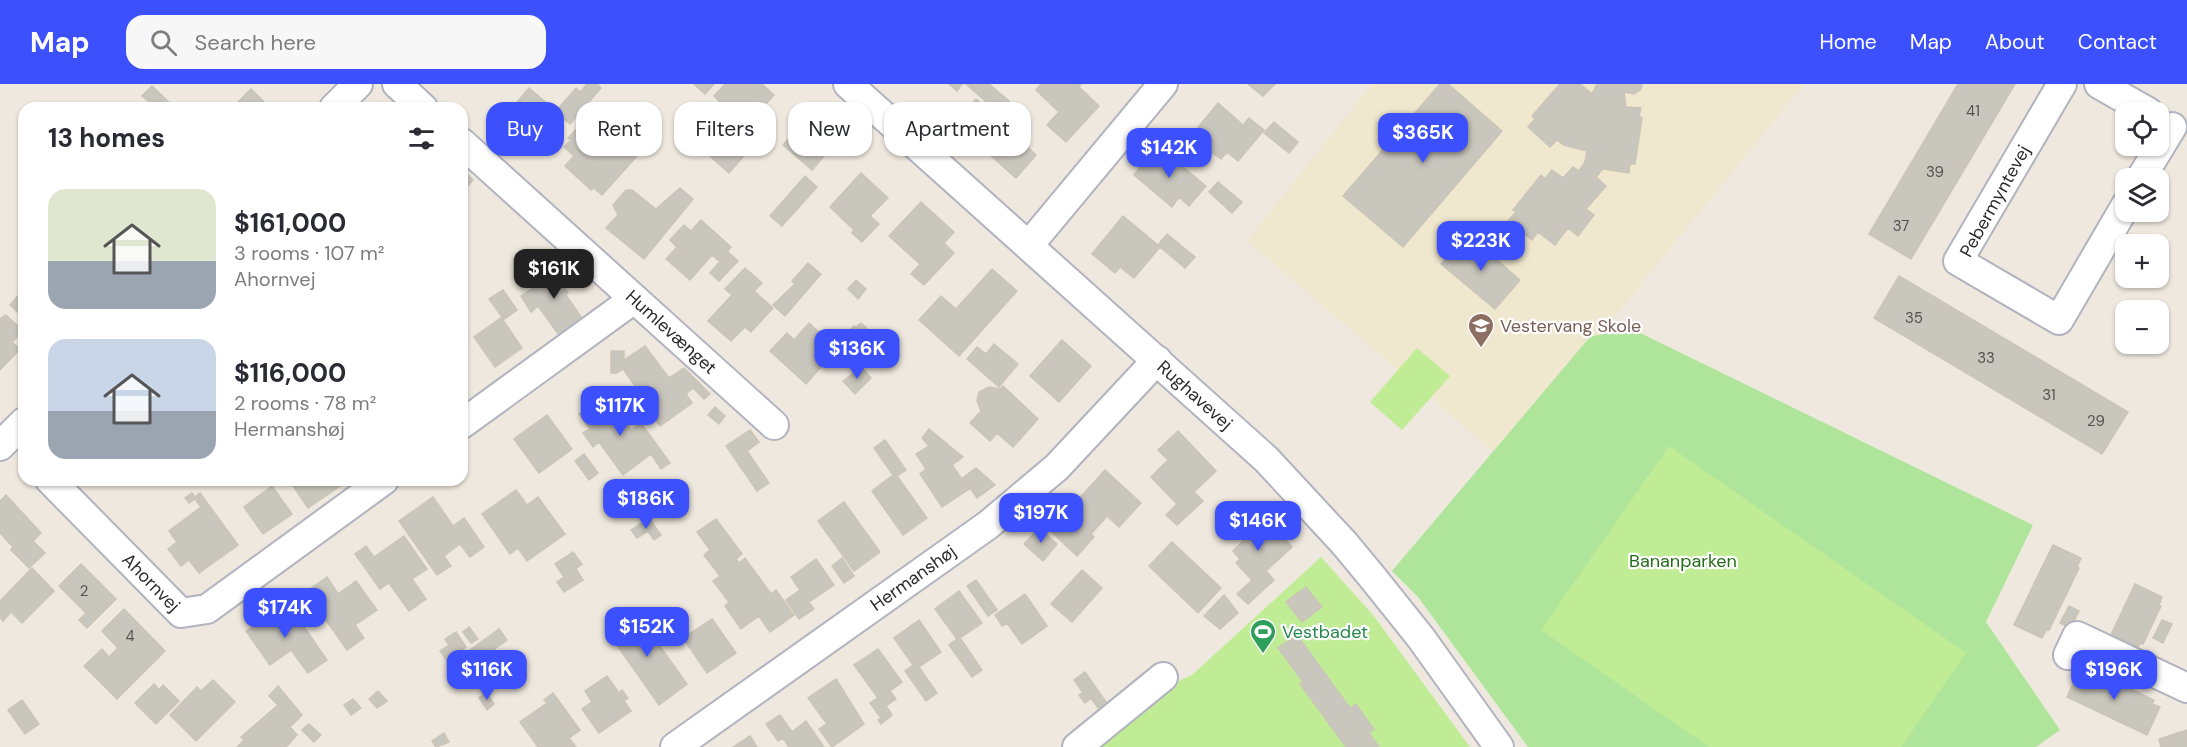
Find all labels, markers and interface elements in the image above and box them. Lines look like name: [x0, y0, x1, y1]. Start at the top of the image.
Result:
search box: [126, 15, 546, 69]
text: Map: [30, 24, 90, 61]
icon: search: [147, 26, 180, 59]
text: Search here: [195, 28, 316, 57]
text: Home: [1819, 28, 1877, 56]
text: Map: [1910, 28, 1952, 56]
text: About: [1985, 28, 2045, 56]
text: Contact: [2078, 28, 2157, 56]
house number: 41: [1966, 101, 1980, 121]
chip: Buy: [486, 102, 564, 156]
chip: Rent: [576, 102, 662, 156]
chip: Filters: [674, 102, 776, 156]
chip: New: [788, 102, 872, 156]
chip: Apartment: [884, 102, 1031, 156]
map controls: [2115, 102, 2169, 354]
button: locate: [2115, 102, 2169, 156]
pin: $365K: [1381, 113, 1465, 164]
text: $365K: [1392, 119, 1454, 145]
text: 13 homes: [48, 121, 165, 155]
icon: filters: [405, 122, 438, 155]
pin: $142K: [1127, 128, 1211, 179]
text: $142K: [1141, 134, 1197, 160]
street label: Pebermyntevej: [1954, 141, 2036, 261]
house number: 39: [1926, 162, 1944, 182]
button: layers: [2115, 168, 2169, 222]
text: $161,000: [234, 206, 346, 240]
icon: home: [96, 213, 168, 285]
house number: 37: [1893, 216, 1909, 236]
pin: $223K: [1439, 221, 1523, 272]
text: $223K: [1451, 227, 1511, 253]
button: +: [2115, 234, 2169, 288]
text: 3 rooms · 107 m²: [234, 240, 384, 266]
pin: $161K: [512, 249, 596, 300]
text: $161K: [528, 255, 580, 281]
text: Ahornvej: [234, 266, 316, 292]
street label: Humlevænget: [620, 285, 722, 380]
button: −: [2115, 300, 2169, 354]
house number: 35: [1905, 308, 1923, 328]
school or university icon: Vestervang Skole: [1466, 311, 1496, 349]
place label: Vestervang Skole: [1500, 314, 1641, 338]
pin: $136K: [815, 329, 899, 380]
text: $136K: [828, 335, 886, 361]
house number: 33: [1977, 348, 1995, 368]
street label: Rughavevej: [1152, 355, 1238, 435]
text: $116,000: [234, 356, 346, 390]
icon: home: [96, 363, 168, 435]
house number: 31: [2042, 385, 2056, 405]
pin: $117K: [578, 386, 662, 437]
text: 2 rooms · 78 m²: [234, 390, 376, 416]
text: $117K: [595, 392, 645, 418]
house number: 29: [2087, 411, 2105, 431]
text: Hermanshøj: [234, 416, 345, 442]
pin: $186K: [604, 479, 688, 530]
text: $186K: [617, 485, 675, 511]
pin: $197K: [999, 493, 1083, 544]
text: $197K: [1013, 499, 1069, 525]
pin: $146K: [1216, 501, 1300, 552]
text: $146K: [1229, 507, 1287, 533]
street label: Hermanshøj: [865, 539, 961, 617]
street label: Ahornvej: [117, 548, 185, 617]
park label: Bananparken: [1629, 549, 1737, 573]
house number: 2: [80, 581, 88, 601]
pin: $174K: [243, 588, 327, 639]
text: $174K: [257, 594, 313, 620]
pin: $152K: [605, 607, 689, 658]
text: $152K: [619, 613, 675, 639]
sports icon: Vestbadet: [1248, 617, 1278, 655]
place label: Vestbadet: [1282, 620, 1368, 644]
house number: 4: [125, 626, 135, 646]
pin: $116K: [445, 650, 529, 701]
pin: $196K: [2072, 650, 2156, 701]
text: $116K: [461, 656, 513, 682]
text: $196K: [2085, 656, 2143, 682]

